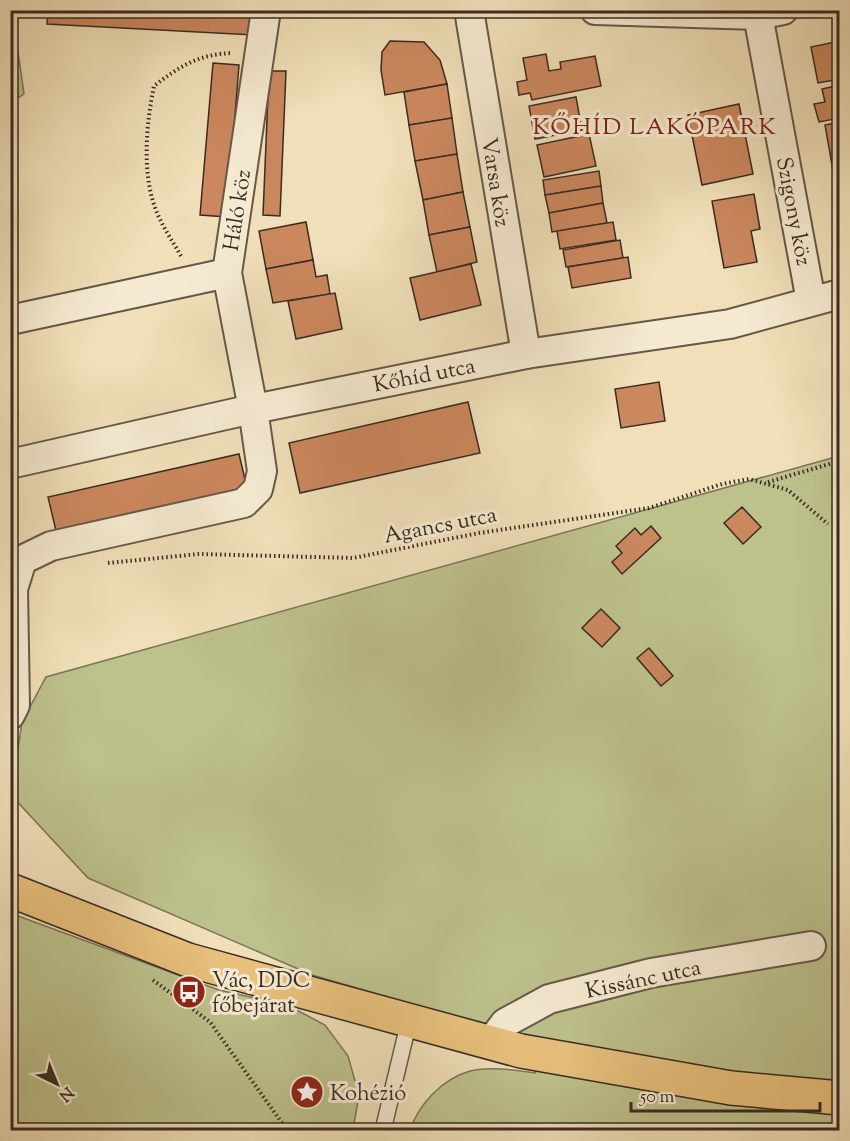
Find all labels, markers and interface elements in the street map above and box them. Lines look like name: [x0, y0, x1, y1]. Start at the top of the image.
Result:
district label: KŐHÍD LAKÓPARK: [533, 111, 777, 145]
street label: Varsa köz: [471, 136, 517, 229]
street label: Szigony köz: [766, 154, 818, 269]
street label: Háló köz: [217, 167, 261, 254]
street label: Kőhíd utca: [371, 351, 478, 403]
street label: Agancs utca: [381, 500, 500, 554]
street label: Kissánc utca: [583, 953, 704, 1009]
place label: Vác, DDC főbejárat: [212, 966, 310, 1023]
bus stop icon: Vác, DDC főbejárat: [171, 974, 207, 1010]
north arrow: [27, 1054, 87, 1114]
place icon: Kohézió: [289, 1074, 325, 1110]
scale bar: [631, 1075, 820, 1113]
place label: Kohézió: [330, 1079, 406, 1111]
text: N: [53, 1080, 78, 1106]
text: 50 m: [639, 1085, 675, 1111]

